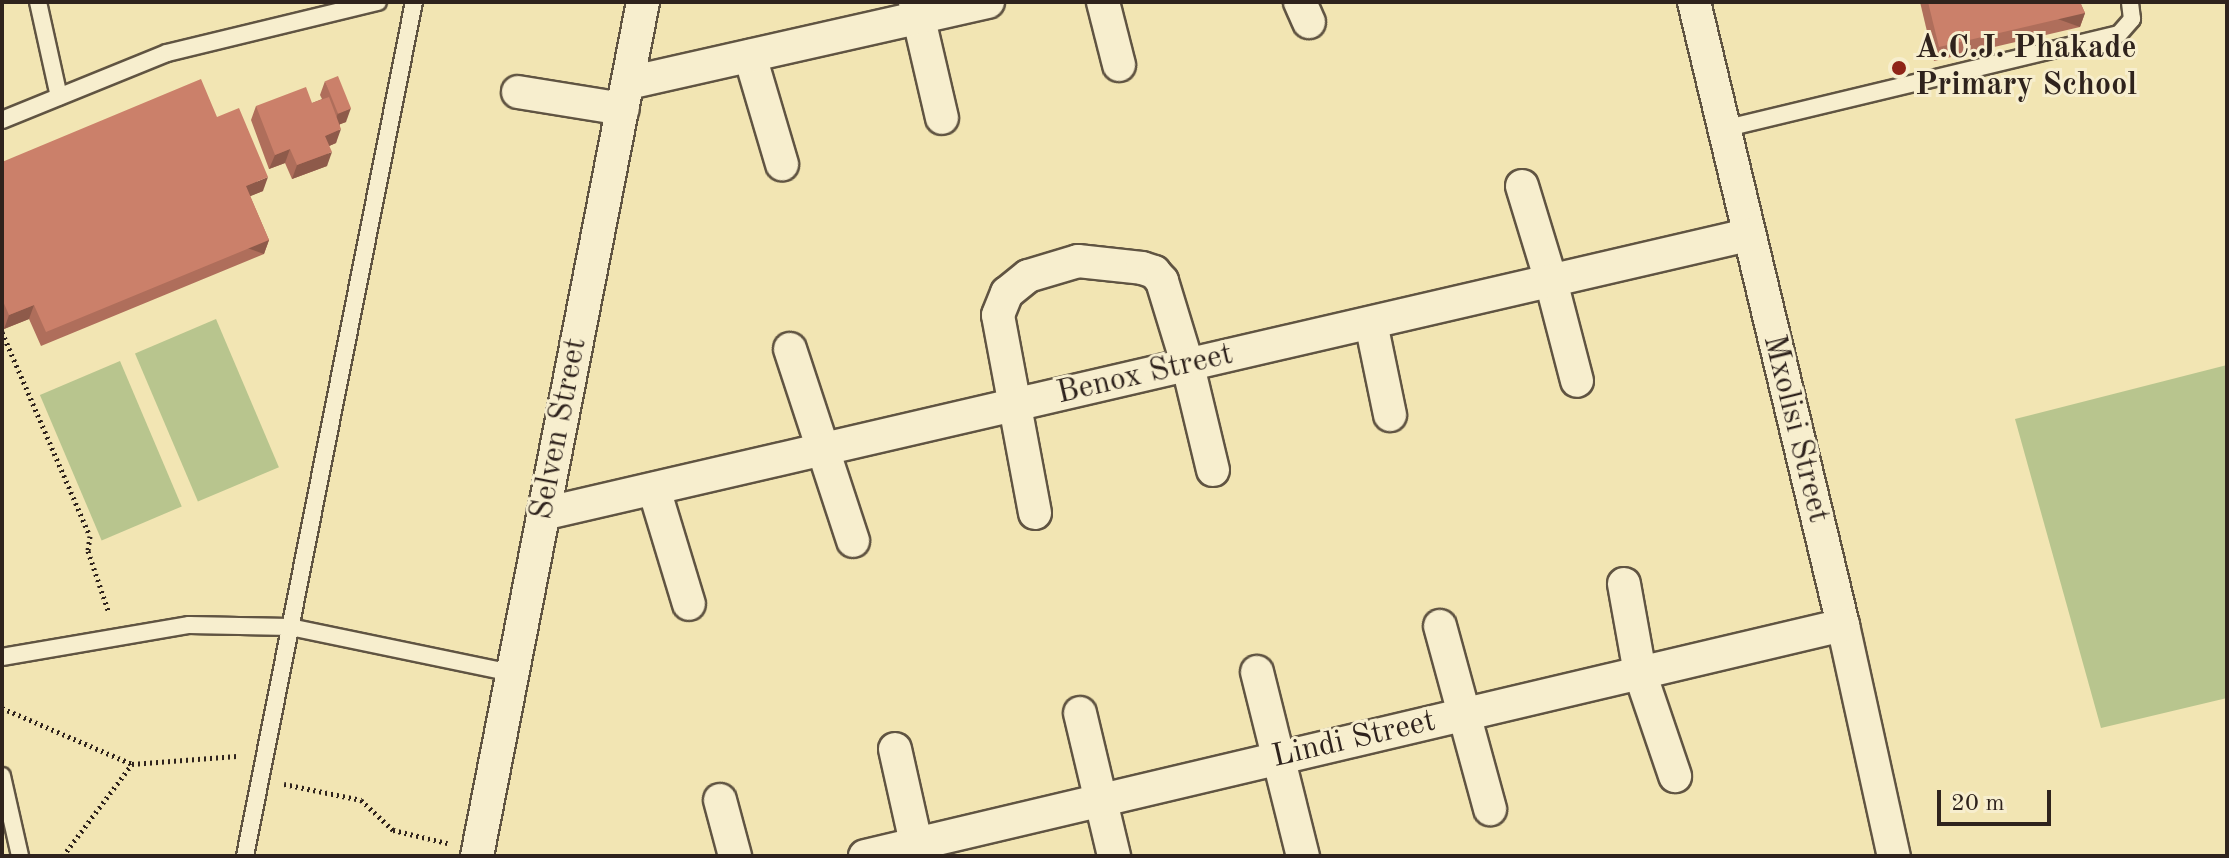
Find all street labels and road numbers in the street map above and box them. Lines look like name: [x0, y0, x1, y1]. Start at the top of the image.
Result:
street label: Mxolisi Street: [1753, 331, 1837, 527]
street label: Selven Street: [524, 335, 596, 523]
street label: Benox Street: [1053, 336, 1237, 414]
street label: Lindi Street: [1269, 703, 1439, 777]

